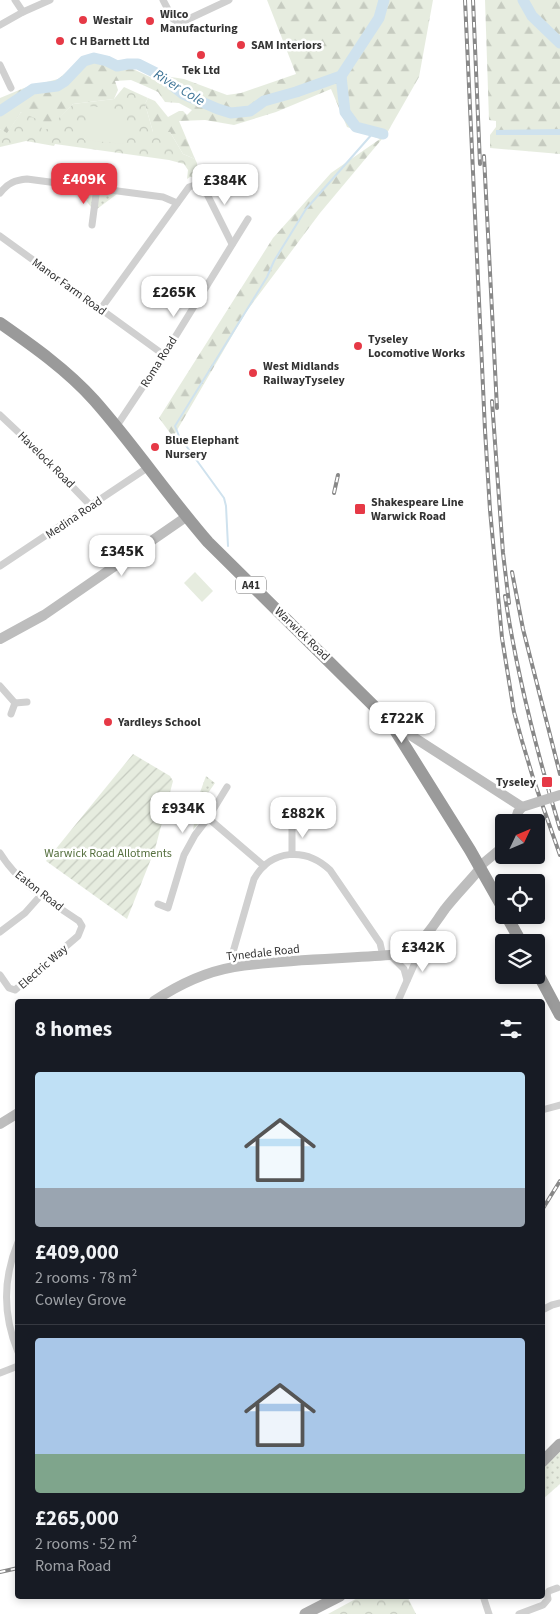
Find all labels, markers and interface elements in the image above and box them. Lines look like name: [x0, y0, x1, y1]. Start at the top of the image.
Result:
place label: Wilco Manufacturing: [160, 6, 238, 37]
place label: Westair: [93, 12, 133, 29]
marker: Westair: [77, 14, 89, 26]
marker: Wilco Manufacturing: [144, 15, 156, 27]
place label: C H Barnett Ltd: [70, 33, 150, 50]
marker: C H Barnett Ltd: [54, 35, 66, 47]
place label: SAM Interiors: [251, 37, 322, 54]
marker: SAM Interiors: [235, 39, 247, 51]
marker: Tek Ltd: [195, 49, 207, 61]
place label: Tek Ltd: [182, 62, 220, 79]
water label: River Cole: [150, 65, 209, 111]
pin: £409K: [49, 162, 119, 205]
pin: £384K: [190, 164, 260, 206]
text: £409K: [62, 168, 106, 190]
text: £384K: [203, 169, 247, 191]
street label: Manor Farm Road: [28, 254, 110, 320]
pin: £265K: [139, 276, 209, 318]
text: £265K: [152, 281, 196, 303]
place label: Tyseley Locomotive Works: [368, 331, 465, 362]
street label: Roma Road: [137, 333, 181, 391]
marker: Tyseley Locomotive Works: [352, 340, 364, 352]
place label: West Midlands RailwayTyseley: [263, 358, 346, 389]
marker: West Midlands RailwayTyseley: [247, 367, 259, 379]
street label: Havelock Road: [14, 428, 78, 492]
place label: Blue Elephant Nursery: [165, 432, 239, 463]
marker: Blue Elephant Nursery: [149, 441, 161, 453]
street label: Medina Road: [42, 493, 106, 543]
place label: Shakespeare Line Warwick Road: [371, 494, 464, 525]
marker: Shakespeare Line Warwick Road: [353, 502, 367, 516]
pin: £345K: [87, 534, 157, 577]
text: £345K: [100, 540, 144, 562]
road number: A41: [236, 576, 266, 594]
street label: Warwick Road: [271, 603, 333, 665]
pin: £722K: [367, 702, 437, 744]
text: £722K: [380, 707, 424, 729]
place label: Yardleys School: [117, 714, 201, 731]
marker: Yardleys School: [102, 716, 114, 728]
place label: Tyseley: [496, 774, 537, 791]
marker: Tyseley: [540, 775, 554, 789]
pin: £934K: [148, 792, 218, 834]
pin: £882K: [268, 796, 338, 839]
text: £934K: [161, 797, 205, 819]
text: £882K: [281, 802, 325, 824]
north arrow: [495, 814, 545, 864]
map controls: [495, 814, 545, 984]
park label: Warwick Road Allotments: [44, 845, 172, 862]
street label: Eaton Road: [11, 867, 67, 915]
button: locate: [495, 874, 545, 924]
pin: £342K: [388, 930, 458, 973]
button: layers: [495, 934, 545, 984]
text: £342K: [401, 936, 445, 958]
street label: Electric Way: [15, 940, 72, 993]
street label: Tynedale Road: [225, 941, 301, 965]
text: 8 homes: [35, 1014, 112, 1044]
icon: filters: [497, 1015, 525, 1043]
icon: home: [235, 1105, 325, 1195]
text: £409,000: [35, 1237, 119, 1267]
text: 2 rooms · 78 m²: [35, 1267, 137, 1289]
text: Cowley Grove: [35, 1289, 126, 1311]
icon: home: [235, 1370, 325, 1460]
text: £265,000: [35, 1503, 119, 1533]
text: 2 rooms · 52 m²: [35, 1533, 137, 1555]
text: Roma Road: [35, 1555, 111, 1577]

